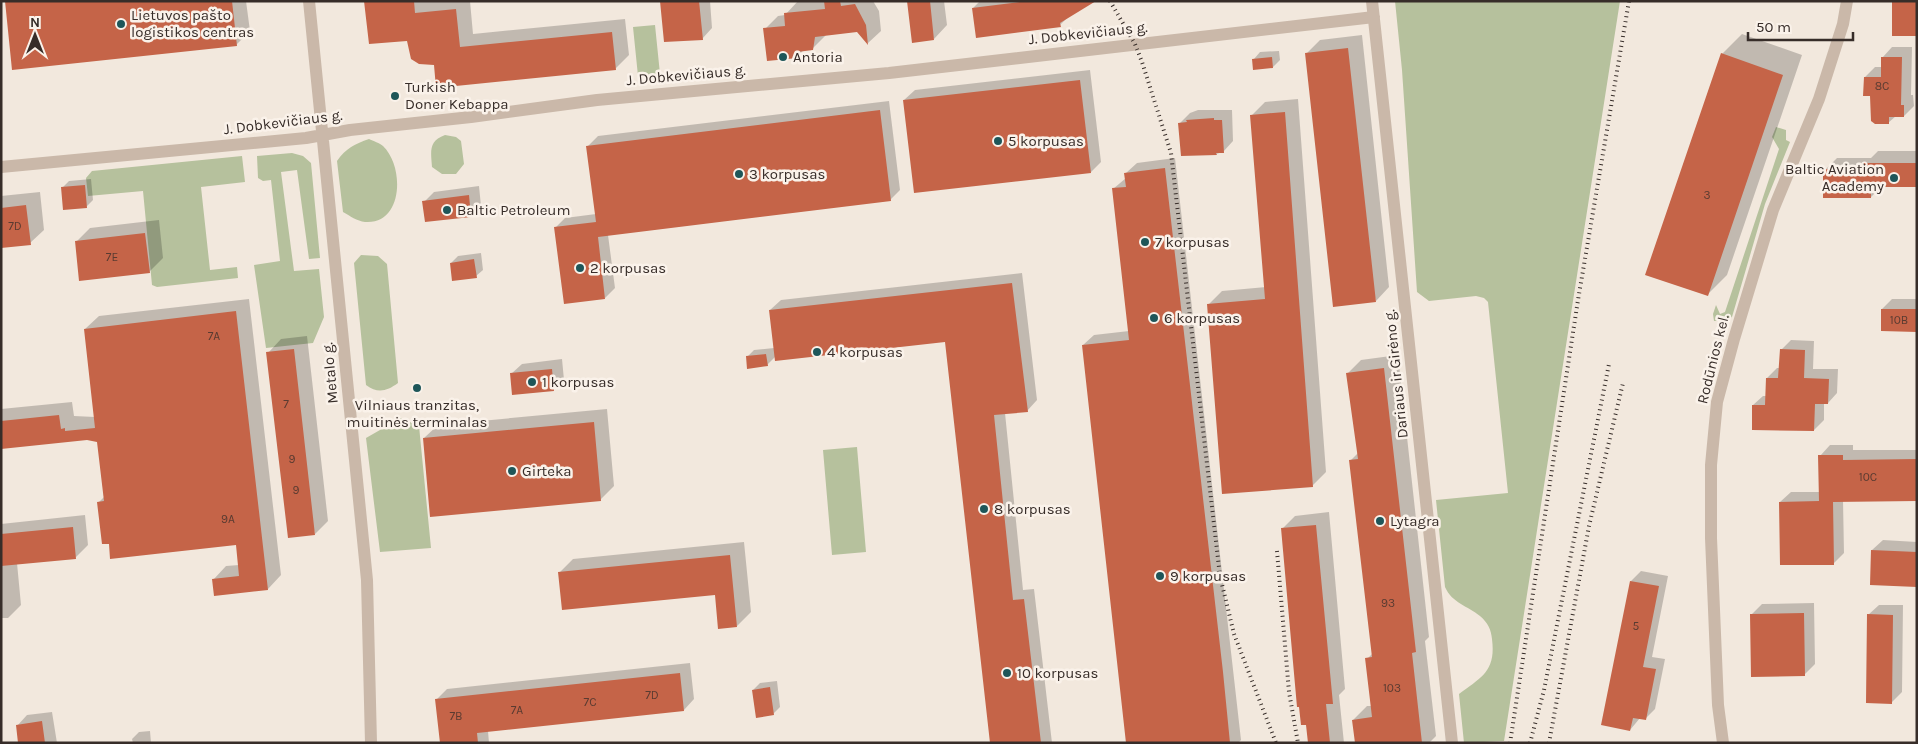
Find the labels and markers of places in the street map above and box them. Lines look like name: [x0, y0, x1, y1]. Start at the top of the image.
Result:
place label: Lietuvos pašto logistikos centras: [131, 6, 254, 41]
marker: Lietuvos pašto logistikos centras: [115, 18, 127, 30]
place label: Antoria: [793, 48, 843, 66]
marker: Antoria: [777, 51, 789, 63]
place label: Turkish Doner Kebappa: [405, 78, 509, 113]
marker: Turkish Doner Kebappa: [389, 90, 401, 102]
place label: 5 korpusas: [1008, 132, 1084, 150]
marker: 5 korpusas: [992, 135, 1004, 147]
place label: Baltic Aviation Academy: [1785, 160, 1884, 195]
place label: 3 korpusas: [749, 165, 825, 183]
marker: 3 korpusas: [733, 168, 745, 180]
marker: Baltic Aviation Academy: [1888, 172, 1900, 184]
place label: Baltic Petroleum: [457, 201, 570, 219]
marker: Baltic Petroleum: [441, 204, 453, 216]
place label: 7 korpusas: [1155, 233, 1230, 251]
marker: 7 korpusas: [1139, 236, 1151, 248]
place label: 2 korpusas: [590, 259, 666, 277]
marker: 2 korpusas: [574, 262, 586, 274]
place label: 6 korpusas: [1164, 309, 1240, 327]
marker: 6 korpusas: [1148, 312, 1160, 324]
place label: 4 korpusas: [827, 343, 903, 361]
marker: 4 korpusas: [811, 346, 823, 358]
place label: 1 korpusas: [542, 373, 614, 391]
marker: 1 korpusas: [526, 376, 538, 388]
marker: Vilniaus tranzitas, muitinės terminalas: [411, 382, 423, 394]
place label: Vilniaus tranzitas, muitinės terminalas: [347, 396, 487, 431]
place label: Girteka: [522, 462, 572, 480]
marker: Girteka: [506, 465, 518, 477]
place label: 8 korpusas: [994, 500, 1071, 518]
marker: 8 korpusas: [978, 503, 990, 515]
place label: Lytagra: [1390, 512, 1440, 530]
marker: Lytagra: [1374, 515, 1386, 527]
place label: 9 korpusas: [1170, 567, 1246, 585]
marker: 9 korpusas: [1154, 570, 1166, 582]
place label: 10 korpusas: [1017, 664, 1098, 682]
marker: 10 korpusas: [1001, 667, 1013, 679]

